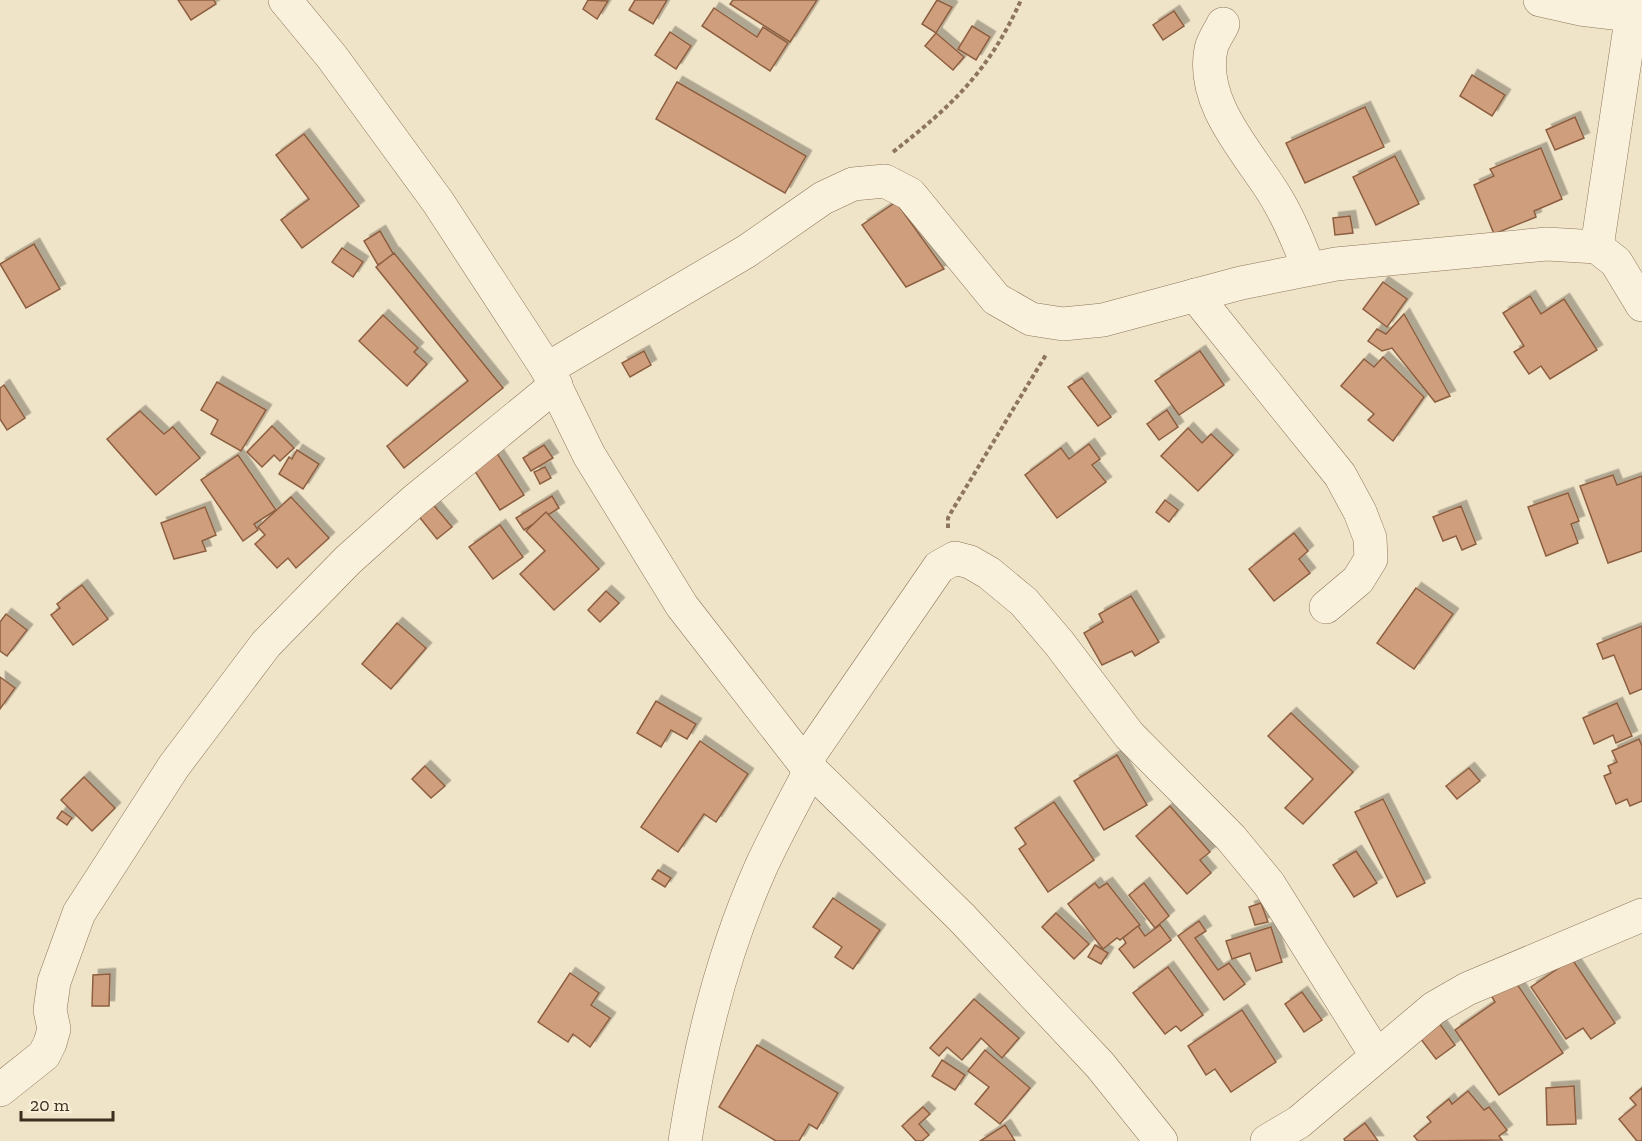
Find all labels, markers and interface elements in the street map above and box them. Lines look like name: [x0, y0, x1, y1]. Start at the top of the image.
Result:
scale bar: [21, 1084, 112, 1122]
text: 20 m: [30, 1094, 70, 1116]

